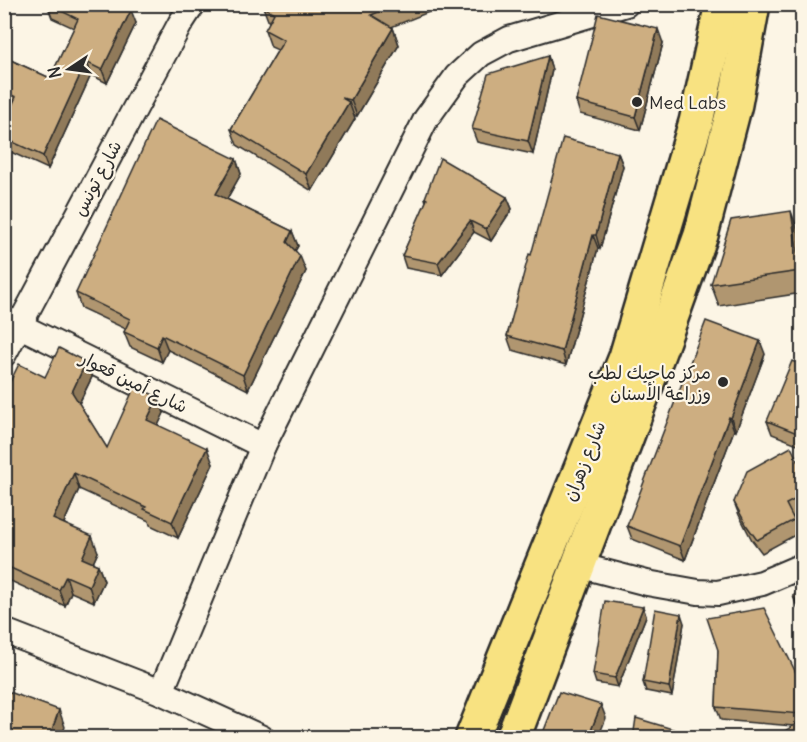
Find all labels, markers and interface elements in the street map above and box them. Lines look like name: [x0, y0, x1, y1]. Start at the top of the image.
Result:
north arrow: [39, 39, 99, 99]
text: N: [43, 65, 65, 80]
place label: Med Labs: [649, 91, 726, 114]
marker: Med Labs: [630, 95, 644, 109]
street label: شارع تونس: [67, 136, 127, 220]
street label: شارع أمين قعوار: [74, 345, 191, 419]
place label: مركز ماجيك لطب وزراعة الأسنان: [588, 361, 711, 405]
marker: مركز ماجيك لطب وزراعة الأسنان: [716, 375, 730, 389]
street label: شارع زهران: [558, 418, 611, 505]

